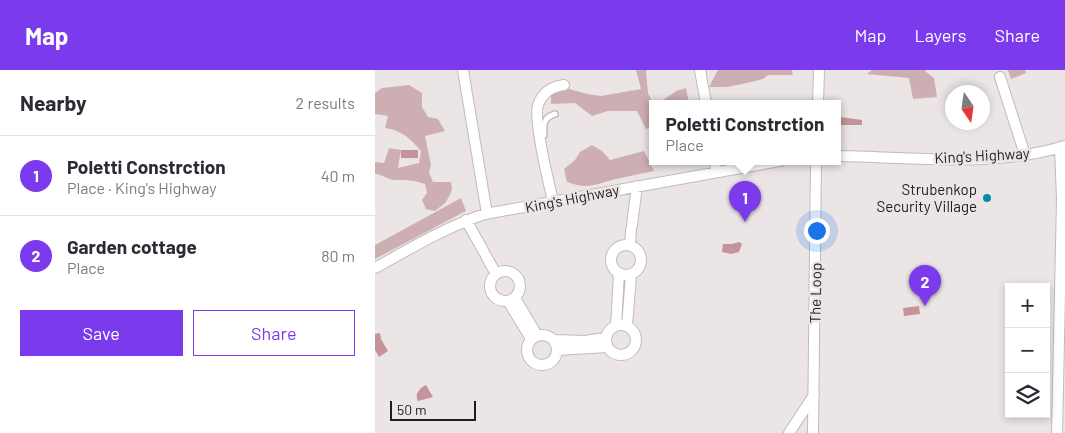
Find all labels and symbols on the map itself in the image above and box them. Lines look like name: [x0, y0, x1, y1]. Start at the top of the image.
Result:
north arrow: [945, 85, 990, 130]
street label: King's Highway: [934, 144, 1030, 166]
street label: King's Highway: [523, 180, 621, 216]
place label: Strubenkop Security Village: [876, 180, 977, 215]
pin: 1: [729, 181, 761, 222]
marker: Strubenkop Security Village: [981, 192, 993, 204]
your location: [804, 218, 830, 244]
street label: The Loop: [805, 263, 825, 323]
pin: 2: [909, 265, 941, 306]
scale bar: [390, 398, 476, 421]

